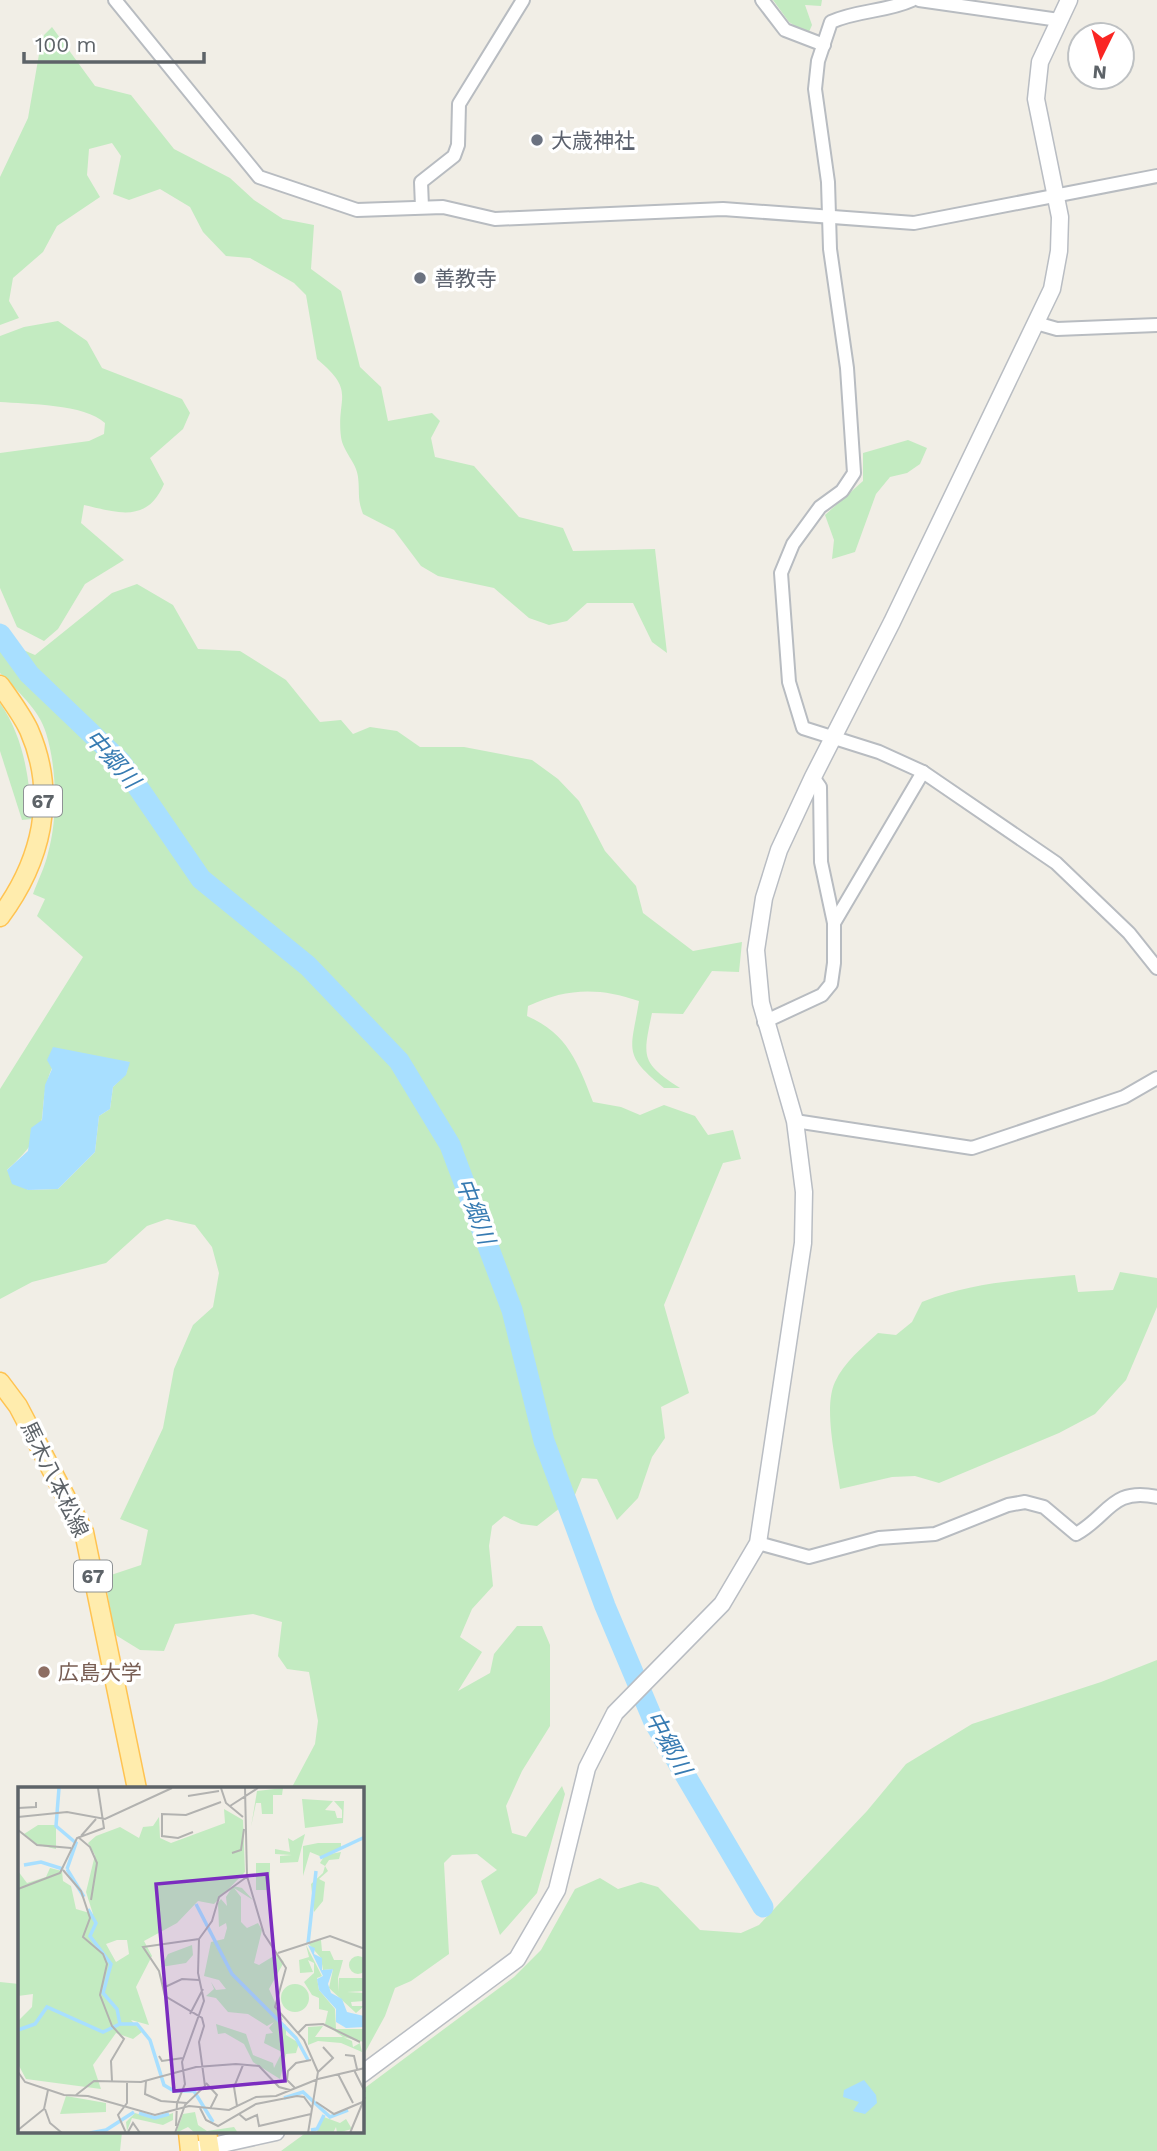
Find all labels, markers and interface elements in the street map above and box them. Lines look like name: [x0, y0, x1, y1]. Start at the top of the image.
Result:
scale bar: [24, 21, 205, 65]
north arrow: [1066, 21, 1136, 91]
text: 100 m: [35, 32, 97, 57]
text: N: [1092, 60, 1108, 85]
place label: 大歳神社: [551, 128, 635, 153]
marker: 大歳神社: [529, 132, 545, 148]
place label: 善教寺: [434, 266, 497, 291]
marker: 善教寺: [412, 270, 428, 286]
water label: 中郷川: [79, 724, 147, 796]
road number: 67: [24, 786, 62, 816]
water label: 中郷川: [450, 1174, 501, 1251]
street label: 馬木八本松線: [16, 1417, 94, 1541]
road number: 67: [74, 1560, 112, 1592]
place label: 広島大学: [58, 1660, 142, 1685]
marker: 広島大学: [36, 1664, 52, 1680]
water label: 中郷川: [639, 1706, 698, 1782]
inset map: [18, 1787, 364, 2134]

